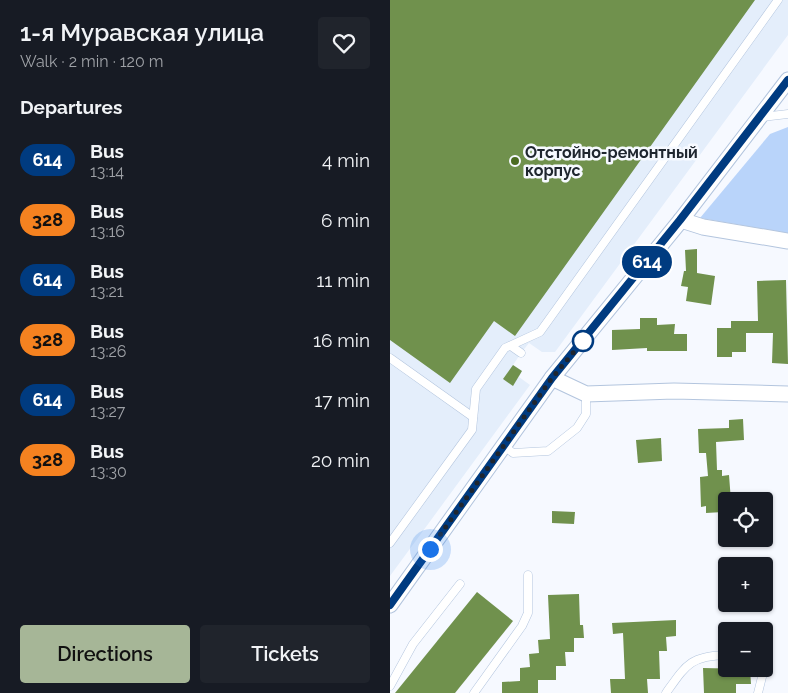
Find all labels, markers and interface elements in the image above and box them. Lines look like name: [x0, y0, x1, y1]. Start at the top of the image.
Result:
button: heart: [318, 17, 370, 69]
text: 1-я Муравская улица: [20, 18, 264, 47]
text: Walk · 2 min · 120 m: [20, 52, 164, 71]
text: Departures: [20, 96, 122, 118]
text: Bus: [90, 140, 124, 162]
place label: Отстойно-ремонтный корпус: [525, 143, 698, 180]
text: 614: [32, 149, 63, 170]
text: 4 min: [322, 149, 370, 171]
marker: Отстойно-ремонтный корпус: [509, 155, 521, 167]
text: 13:14: [90, 162, 124, 181]
text: Bus: [90, 200, 124, 222]
text: 328: [32, 209, 63, 230]
text: 6 min: [321, 209, 370, 231]
text: 13:16: [90, 222, 125, 241]
line badge: 614: [618, 246, 676, 278]
text: 614: [632, 251, 662, 272]
text: Bus: [90, 260, 124, 282]
text: 614: [32, 269, 63, 290]
text: 11 min: [316, 269, 370, 291]
text: 13:21: [90, 282, 124, 301]
text: Bus: [90, 320, 124, 342]
text: 328: [32, 329, 63, 350]
text: 16 min: [313, 329, 370, 351]
unlabelled marker: [572, 330, 594, 352]
text: 13:26: [90, 342, 126, 361]
text: Bus: [90, 380, 124, 402]
text: 614: [32, 389, 63, 410]
text: 17 min: [314, 389, 370, 411]
text: 13:27: [90, 402, 125, 421]
text: Bus: [90, 440, 124, 462]
text: 328: [32, 449, 63, 470]
text: 20 min: [311, 449, 370, 471]
text: 13:30: [90, 462, 127, 481]
map controls: [718, 492, 773, 677]
button: locate: [718, 492, 773, 547]
your location: [418, 537, 443, 562]
button: +: [718, 557, 773, 612]
button: −: [718, 622, 773, 677]
button: Directions: [20, 625, 190, 683]
button: Tickets: [200, 625, 370, 683]

